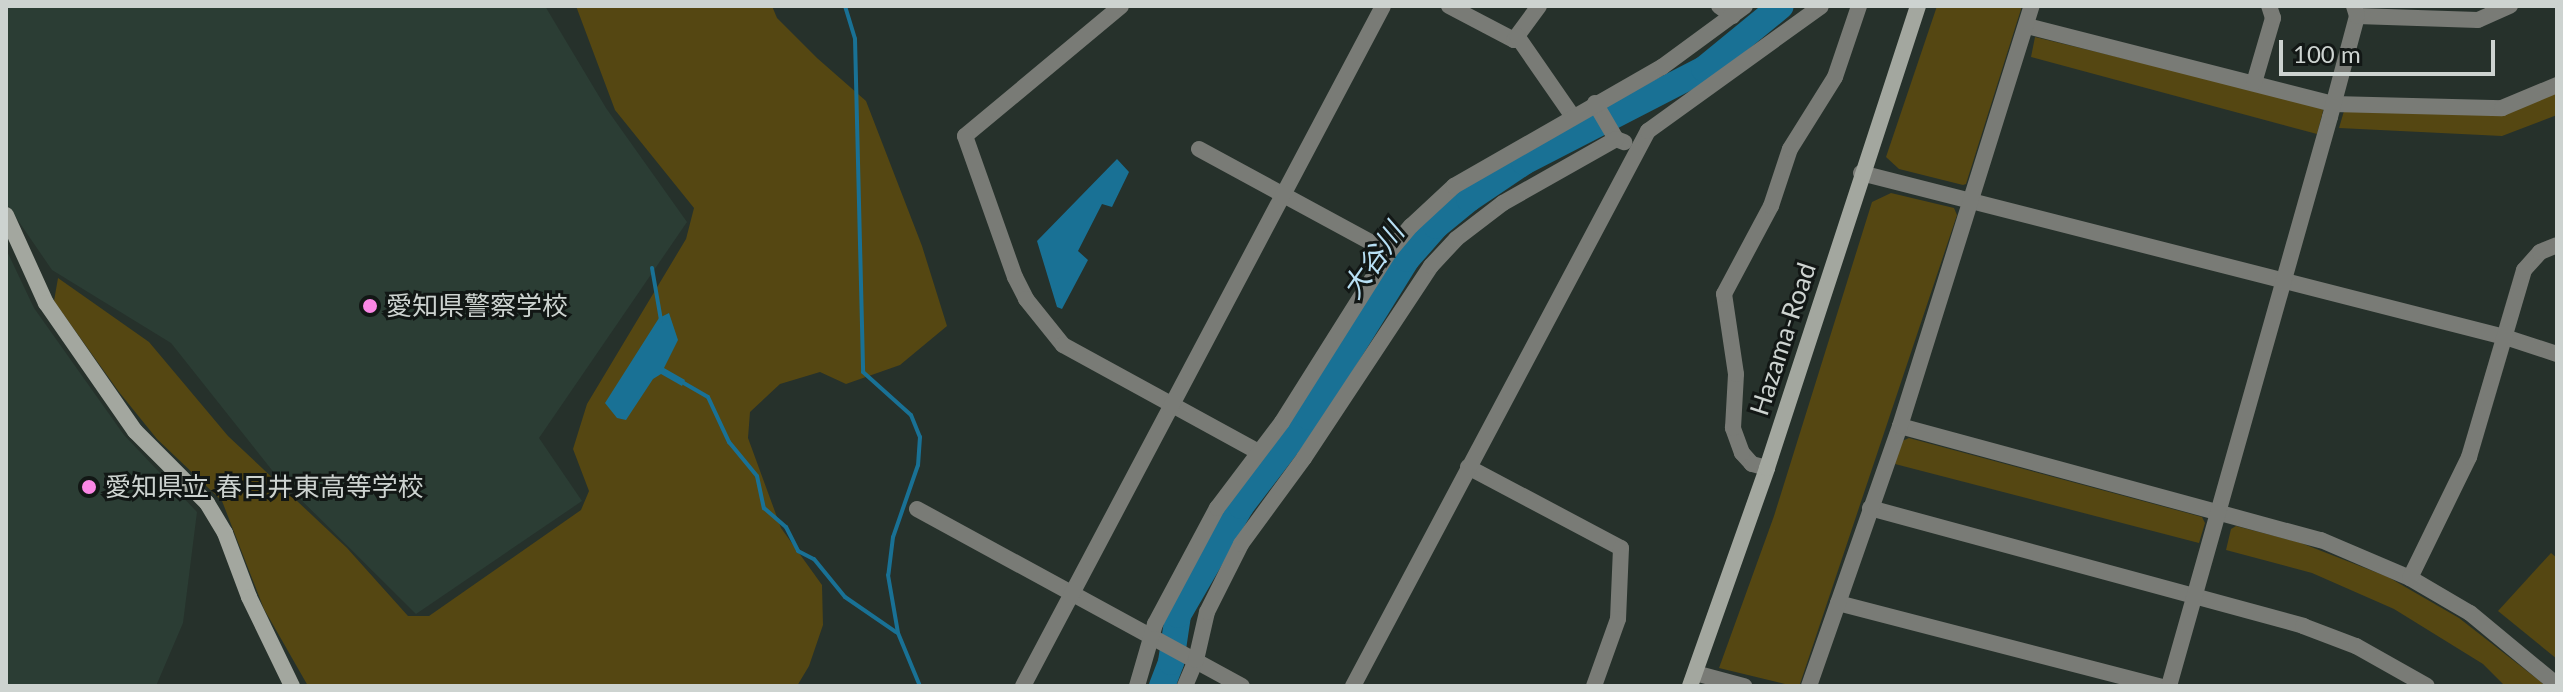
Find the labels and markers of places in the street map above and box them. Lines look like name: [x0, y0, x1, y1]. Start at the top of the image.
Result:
place label: 愛知県警察学校: [386, 290, 568, 322]
marker: 愛知県警察学校: [361, 297, 379, 315]
place label: 愛知県立 春日井東高等学校: [105, 471, 424, 503]
marker: 愛知県立 春日井東高等学校: [80, 478, 98, 496]

